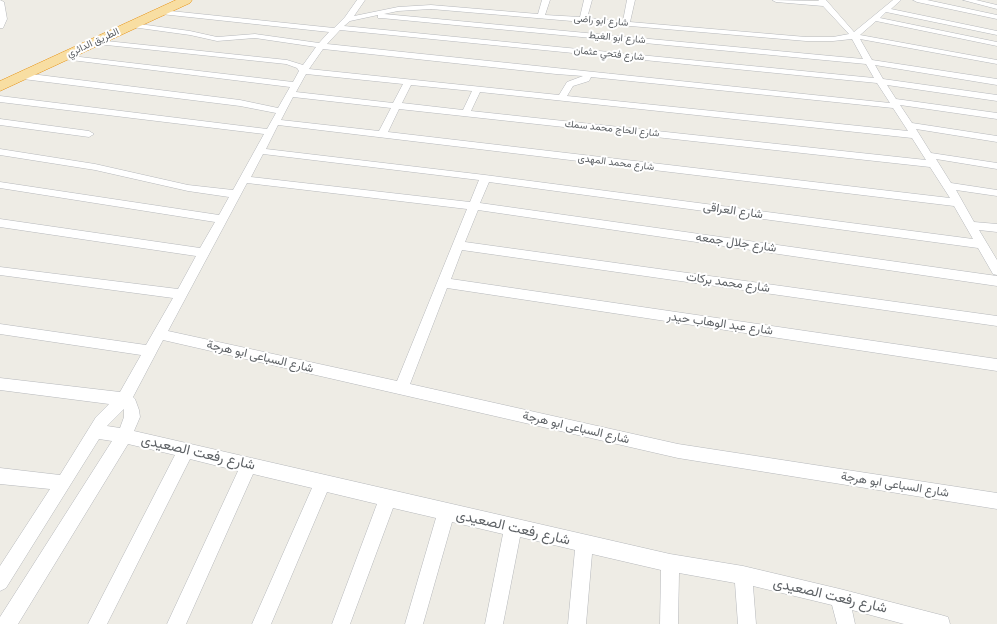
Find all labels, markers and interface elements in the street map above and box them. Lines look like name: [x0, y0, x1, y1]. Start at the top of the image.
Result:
street label: شارع ابو راضى: [573, 13, 629, 29]
street label: الطريق الدائري: [65, 26, 121, 60]
street label: شارع ابو الغيط: [588, 30, 646, 46]
street label: شارع فتحي عثمان: [573, 44, 645, 64]
street label: شارع الحاج محمد سمك: [564, 118, 660, 140]
street label: شارع محمد المهدى: [577, 152, 655, 174]
street label: شارع العراقى: [702, 200, 764, 222]
street label: شارع جلال جمعه: [695, 230, 777, 256]
street label: شارع محمد بركات: [685, 270, 771, 296]
street label: شارع عبد الوهاب حيدر: [666, 309, 774, 339]
street label: شارع السباعى ابو هرجة: [205, 338, 315, 376]
street label: شارع السباعى ابو هرجة: [521, 409, 631, 447]
street label: شارع رفعت الصعيدى: [139, 432, 257, 474]
street label: شارع السباعى ابو هرجة: [840, 469, 950, 501]
street label: شارع رفعت الصعيدى: [454, 507, 572, 549]
street label: شارع رفعت الصعيدى: [771, 575, 889, 617]

